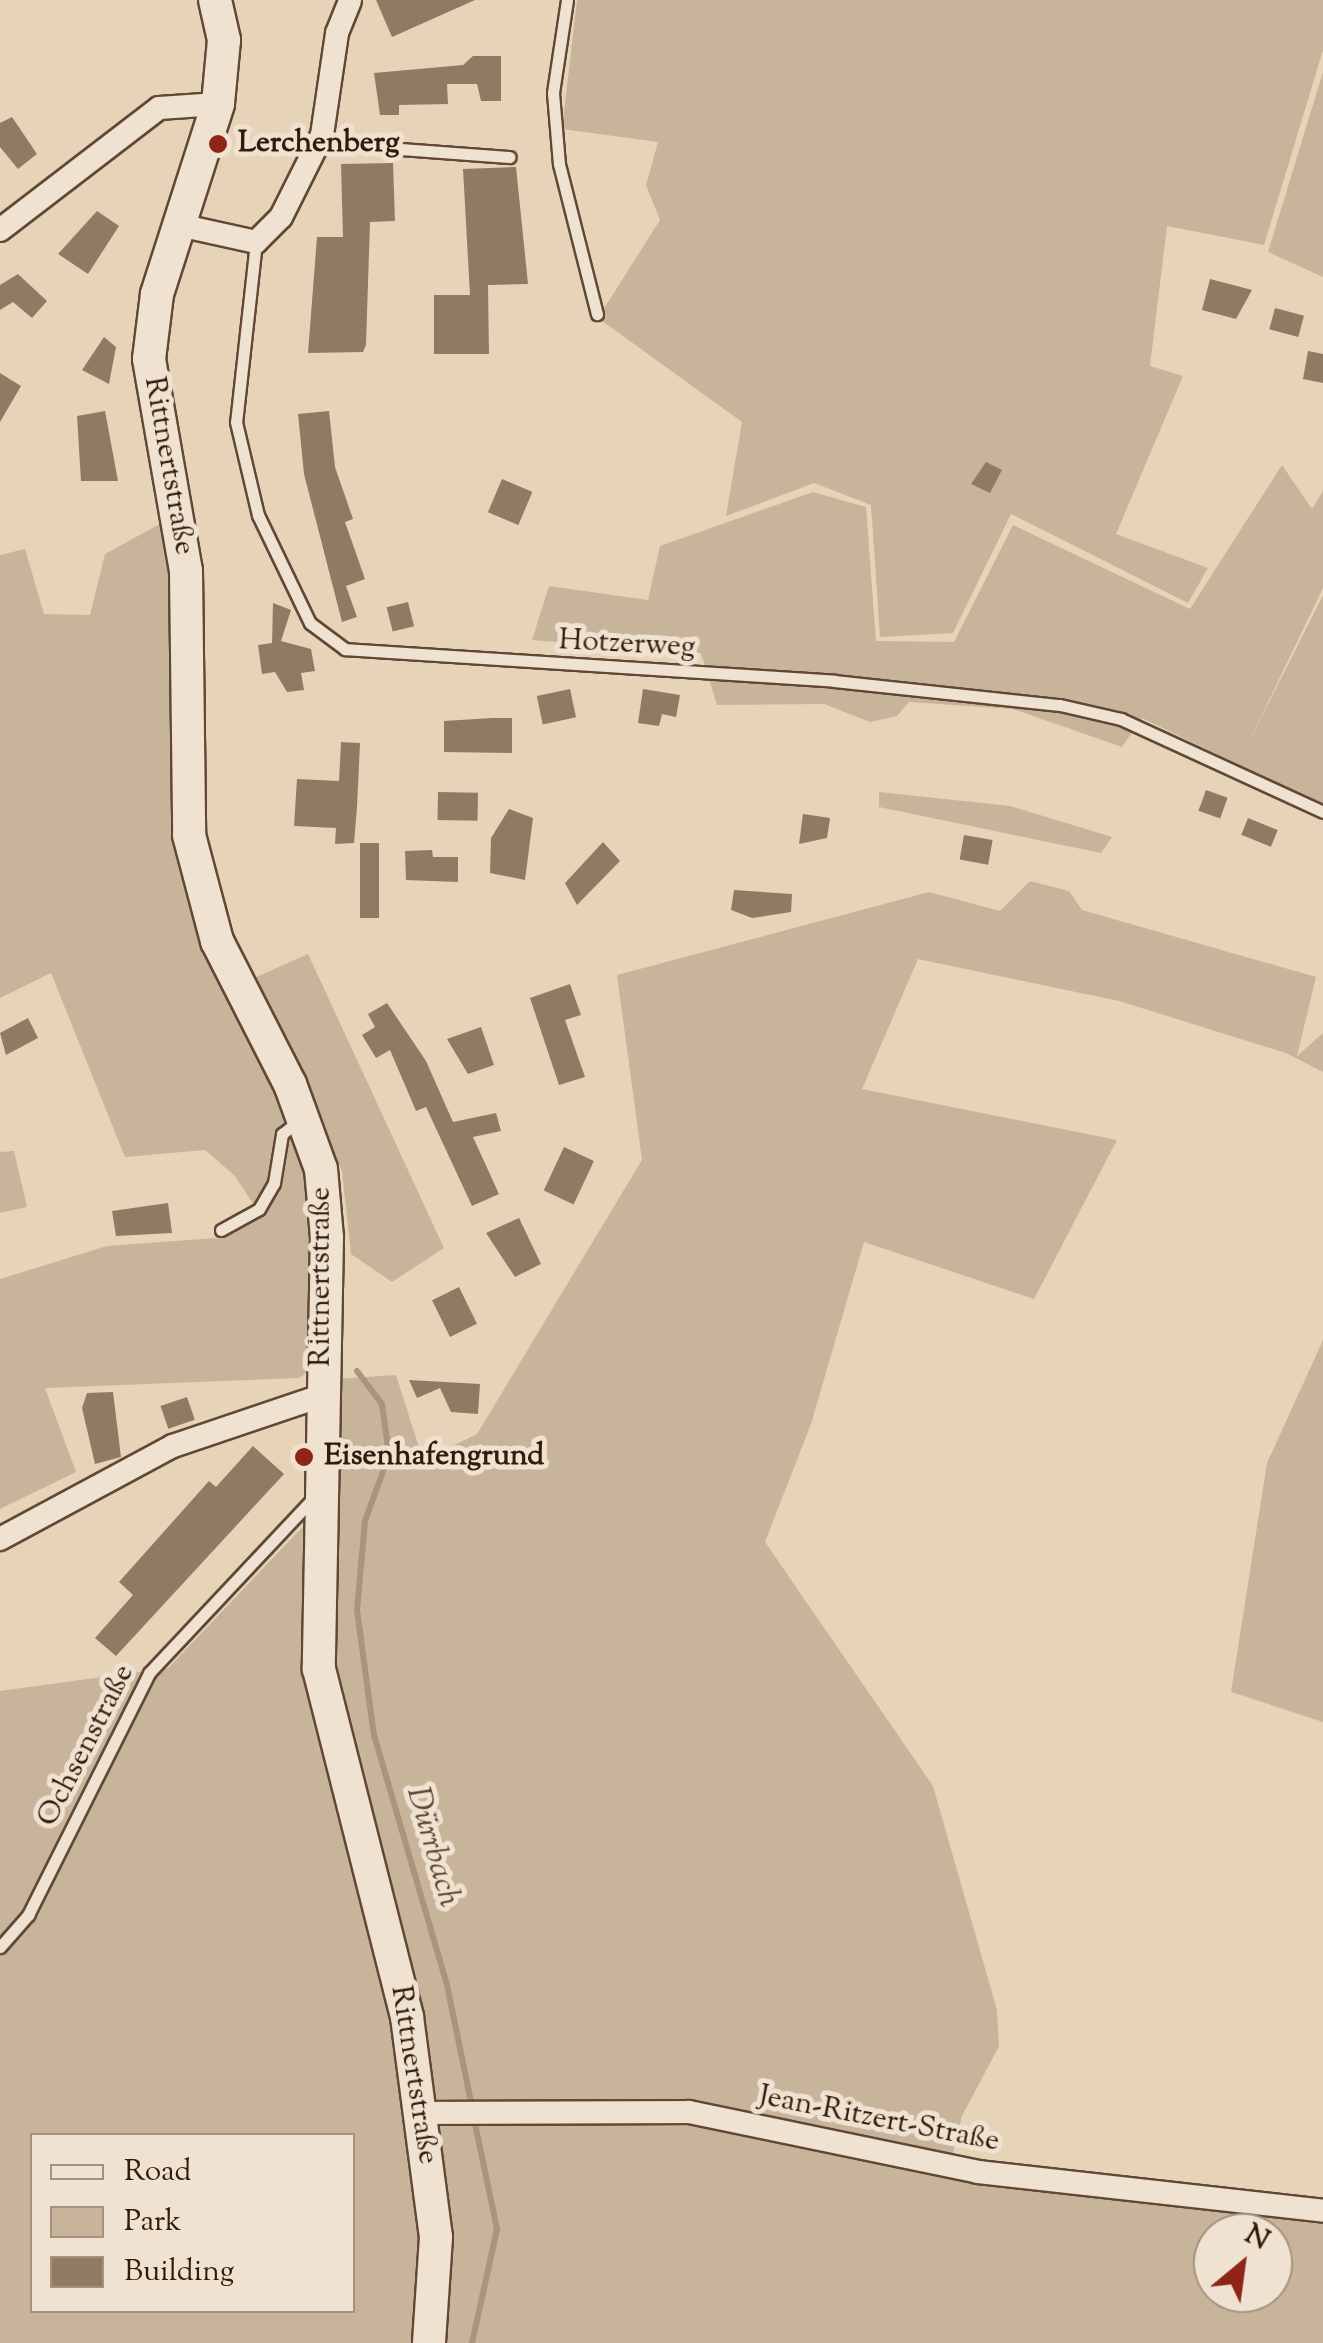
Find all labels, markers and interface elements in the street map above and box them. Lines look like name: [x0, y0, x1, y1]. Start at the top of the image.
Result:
place label: Lerchenberg: [238, 126, 400, 162]
marker: Lerchenberg: [207, 133, 229, 155]
street label: Rittnertstraße: [135, 374, 201, 558]
street label: Hotzerweg: [558, 623, 696, 667]
street label: Rittnertstraße: [304, 1187, 340, 1367]
place label: Eisenhafengrund: [324, 1439, 544, 1475]
marker: Eisenhafengrund: [293, 1446, 315, 1468]
street label: Ochsenstraße: [31, 1659, 143, 1833]
water label: Dürrbach: [397, 1783, 467, 1911]
street label: Rittnertstraße: [381, 1983, 445, 2167]
street label: Jean-Ritzert-Straße: [756, 2079, 1002, 2161]
legend: [30, 2133, 355, 2313]
text: Road: [124, 2151, 191, 2194]
text: Park: [124, 2201, 181, 2244]
north arrow: [1193, 2213, 1293, 2313]
text: N: [1237, 2216, 1276, 2261]
text: Building: [124, 2251, 234, 2294]

